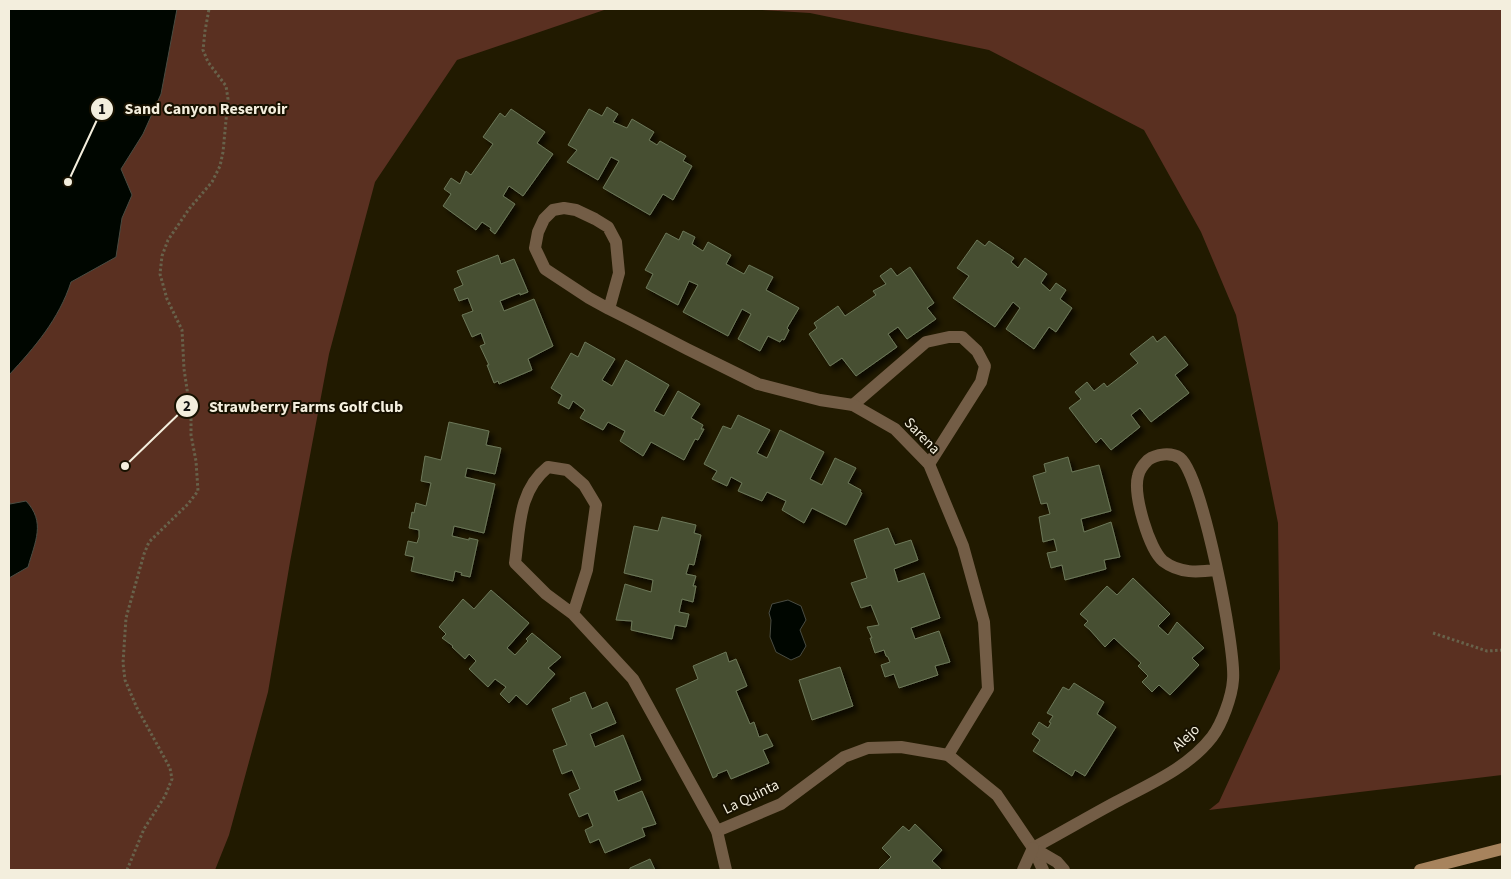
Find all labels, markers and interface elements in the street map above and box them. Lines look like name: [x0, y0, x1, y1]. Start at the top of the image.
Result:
callout: Sand Canyon Reservoir: [90, 93, 298, 124]
text: Sand Canyon Reservoir: [125, 98, 288, 120]
text: 1: [98, 99, 106, 120]
callout: Strawberry Farms Golf Club: [174, 390, 414, 421]
text: 2: [183, 396, 191, 417]
text: Strawberry Farms Golf Club: [209, 396, 403, 418]
street label: Sarena: [899, 413, 945, 459]
street label: Alejo: [1167, 720, 1205, 756]
street label: La Quinta: [719, 774, 783, 820]

